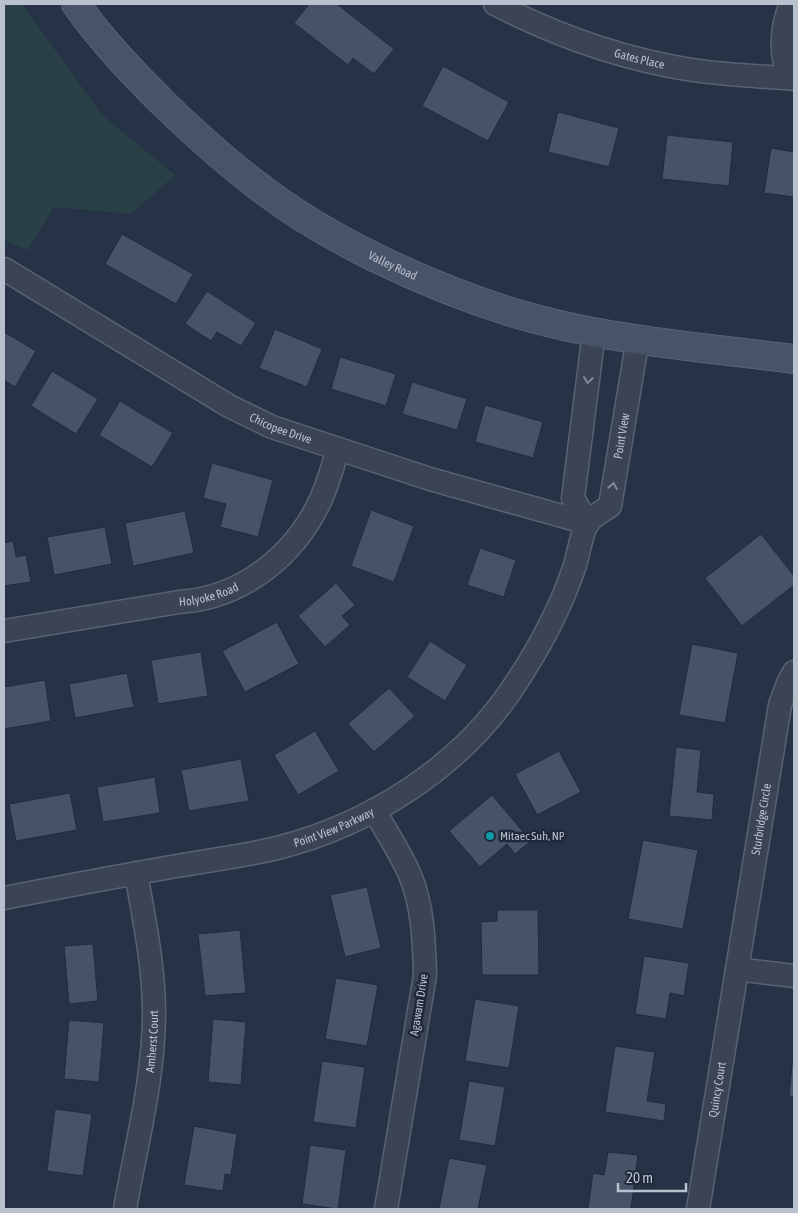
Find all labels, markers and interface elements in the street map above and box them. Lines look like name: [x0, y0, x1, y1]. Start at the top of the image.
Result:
street label: Gates Place: [613, 46, 666, 72]
street label: Valley Road: [366, 248, 419, 283]
one-way arrow: [583, 377, 594, 385]
street label: Chicopee Drive: [247, 410, 314, 447]
street label: Point View: [611, 412, 632, 460]
one-way arrow: [608, 482, 618, 490]
street label: Holyoke Road: [178, 580, 241, 609]
street label: Sturbridge Circle: [749, 782, 774, 856]
street label: Point View Parkway: [292, 805, 376, 850]
place label: Mitaec Suh, NP: [500, 829, 565, 843]
marker: Mitaec Suh, NP: [484, 830, 496, 842]
street label: Agawam Drive: [407, 973, 431, 1037]
street label: Amherst Court: [143, 1010, 161, 1073]
street label: Quincy Court: [706, 1060, 729, 1118]
scale bar: [618, 1160, 686, 1192]
text: 20 m: [626, 1169, 653, 1186]

